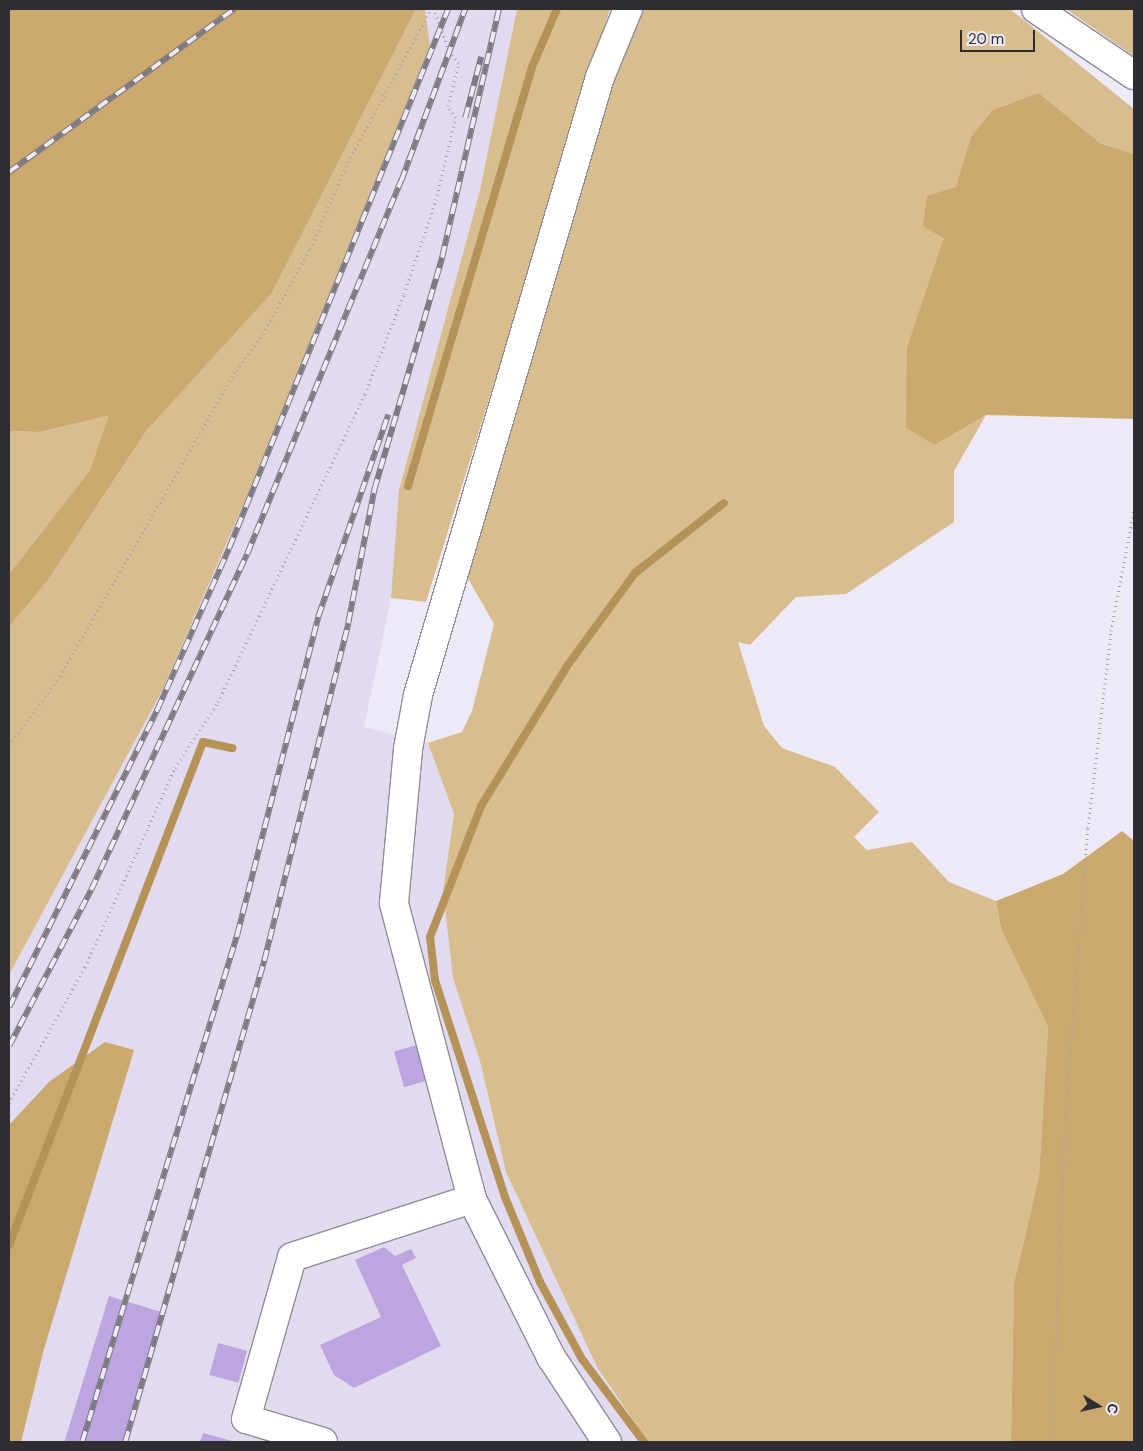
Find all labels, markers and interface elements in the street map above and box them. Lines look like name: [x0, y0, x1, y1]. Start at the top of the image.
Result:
scale bar: [963, 20, 1038, 52]
text: 20 m: [968, 29, 1004, 49]
north arrow: [1073, 1381, 1123, 1431]
text: С: [1103, 1402, 1123, 1415]

